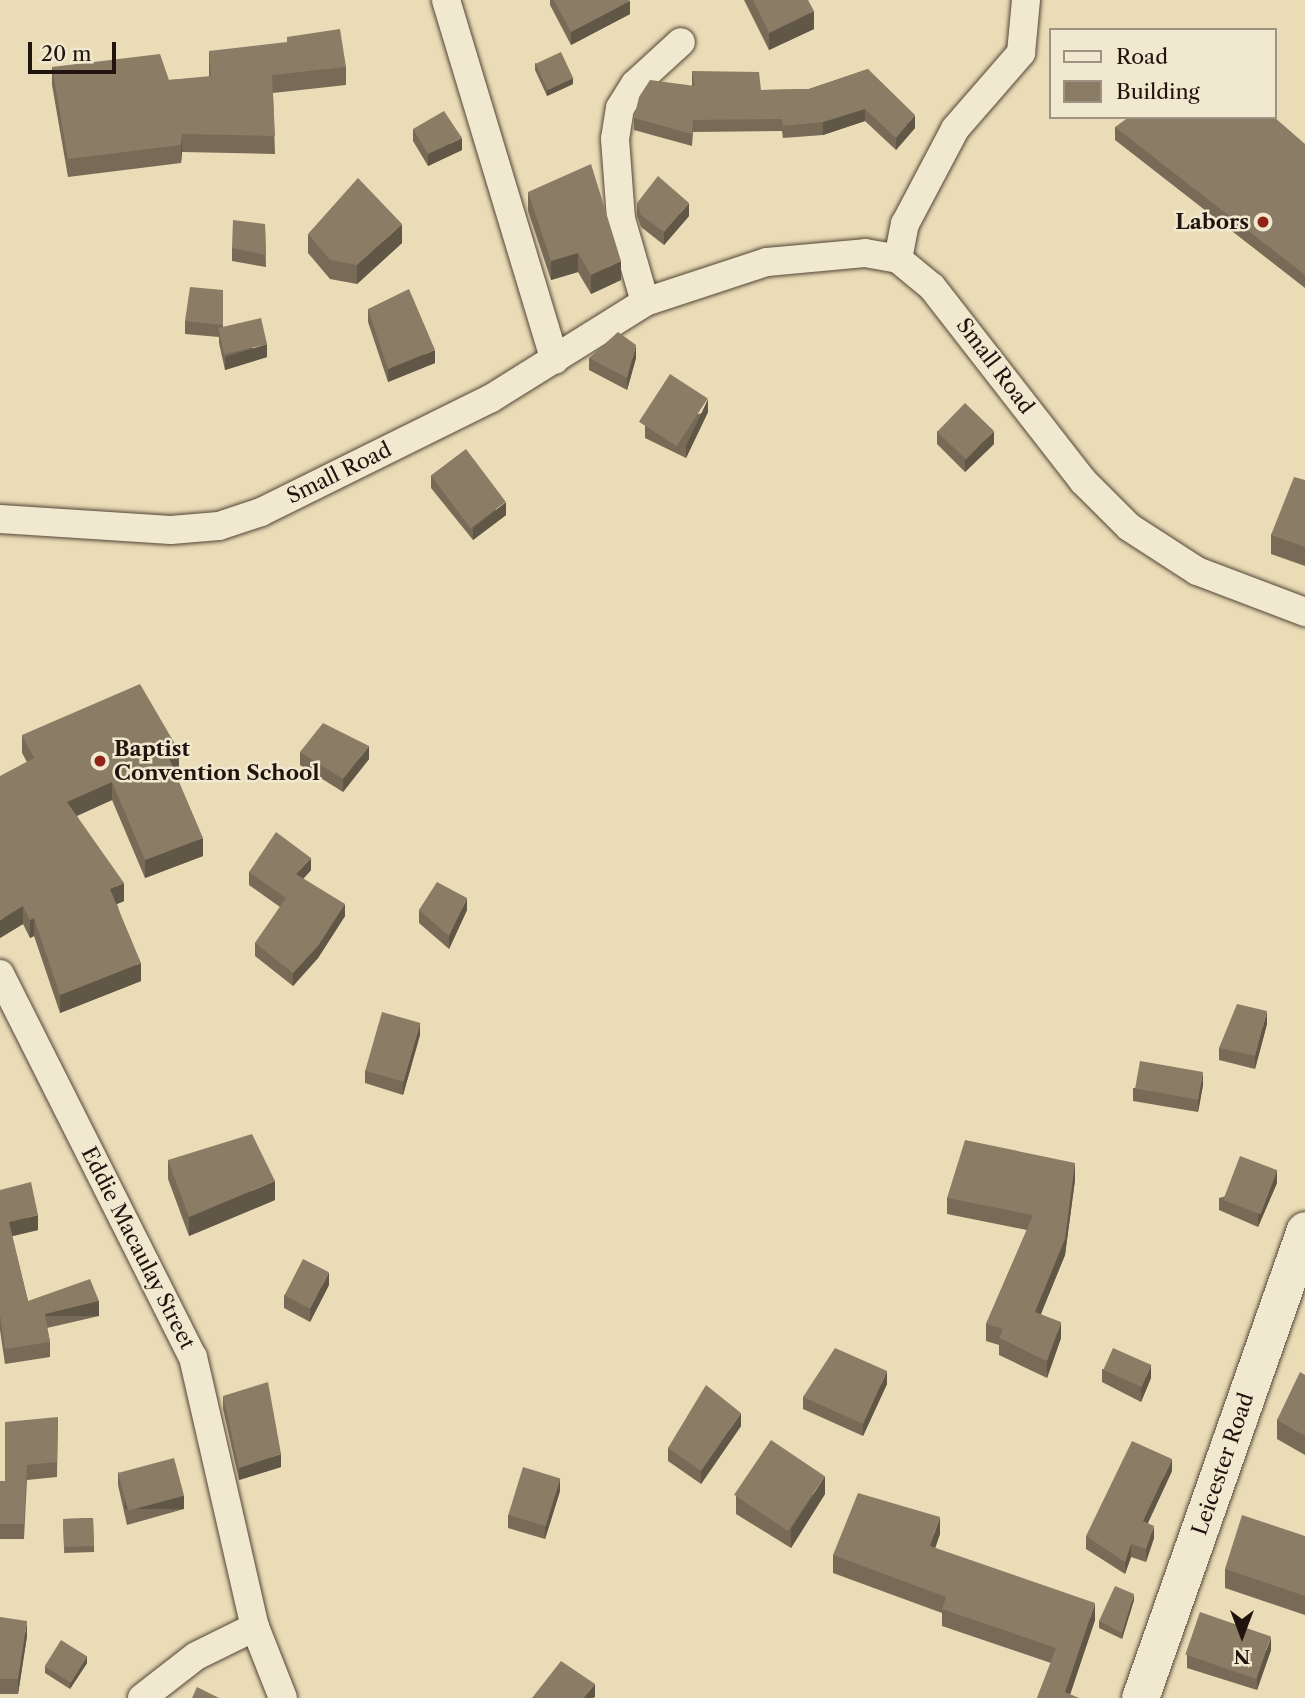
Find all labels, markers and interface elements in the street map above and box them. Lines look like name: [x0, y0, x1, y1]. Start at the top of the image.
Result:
scale bar: [32, 28, 119, 72]
legend: [1050, 28, 1277, 119]
text: 20 m: [41, 41, 92, 66]
text: Road: [1116, 44, 1168, 69]
text: Building: [1116, 79, 1200, 104]
place label: Labors: [1175, 209, 1249, 235]
marker: Labors: [1255, 214, 1271, 230]
street label: Small Road: [951, 313, 1039, 419]
street label: Small Road: [283, 437, 395, 509]
place label: Baptist Convention School: [114, 736, 320, 786]
marker: Baptist Convention School: [92, 753, 108, 769]
street label: Eddie Macaulay Street: [76, 1142, 200, 1354]
street label: Leicester Road: [1187, 1389, 1259, 1539]
north arrow: [1207, 1600, 1277, 1670]
text: N: [1234, 1645, 1250, 1668]

